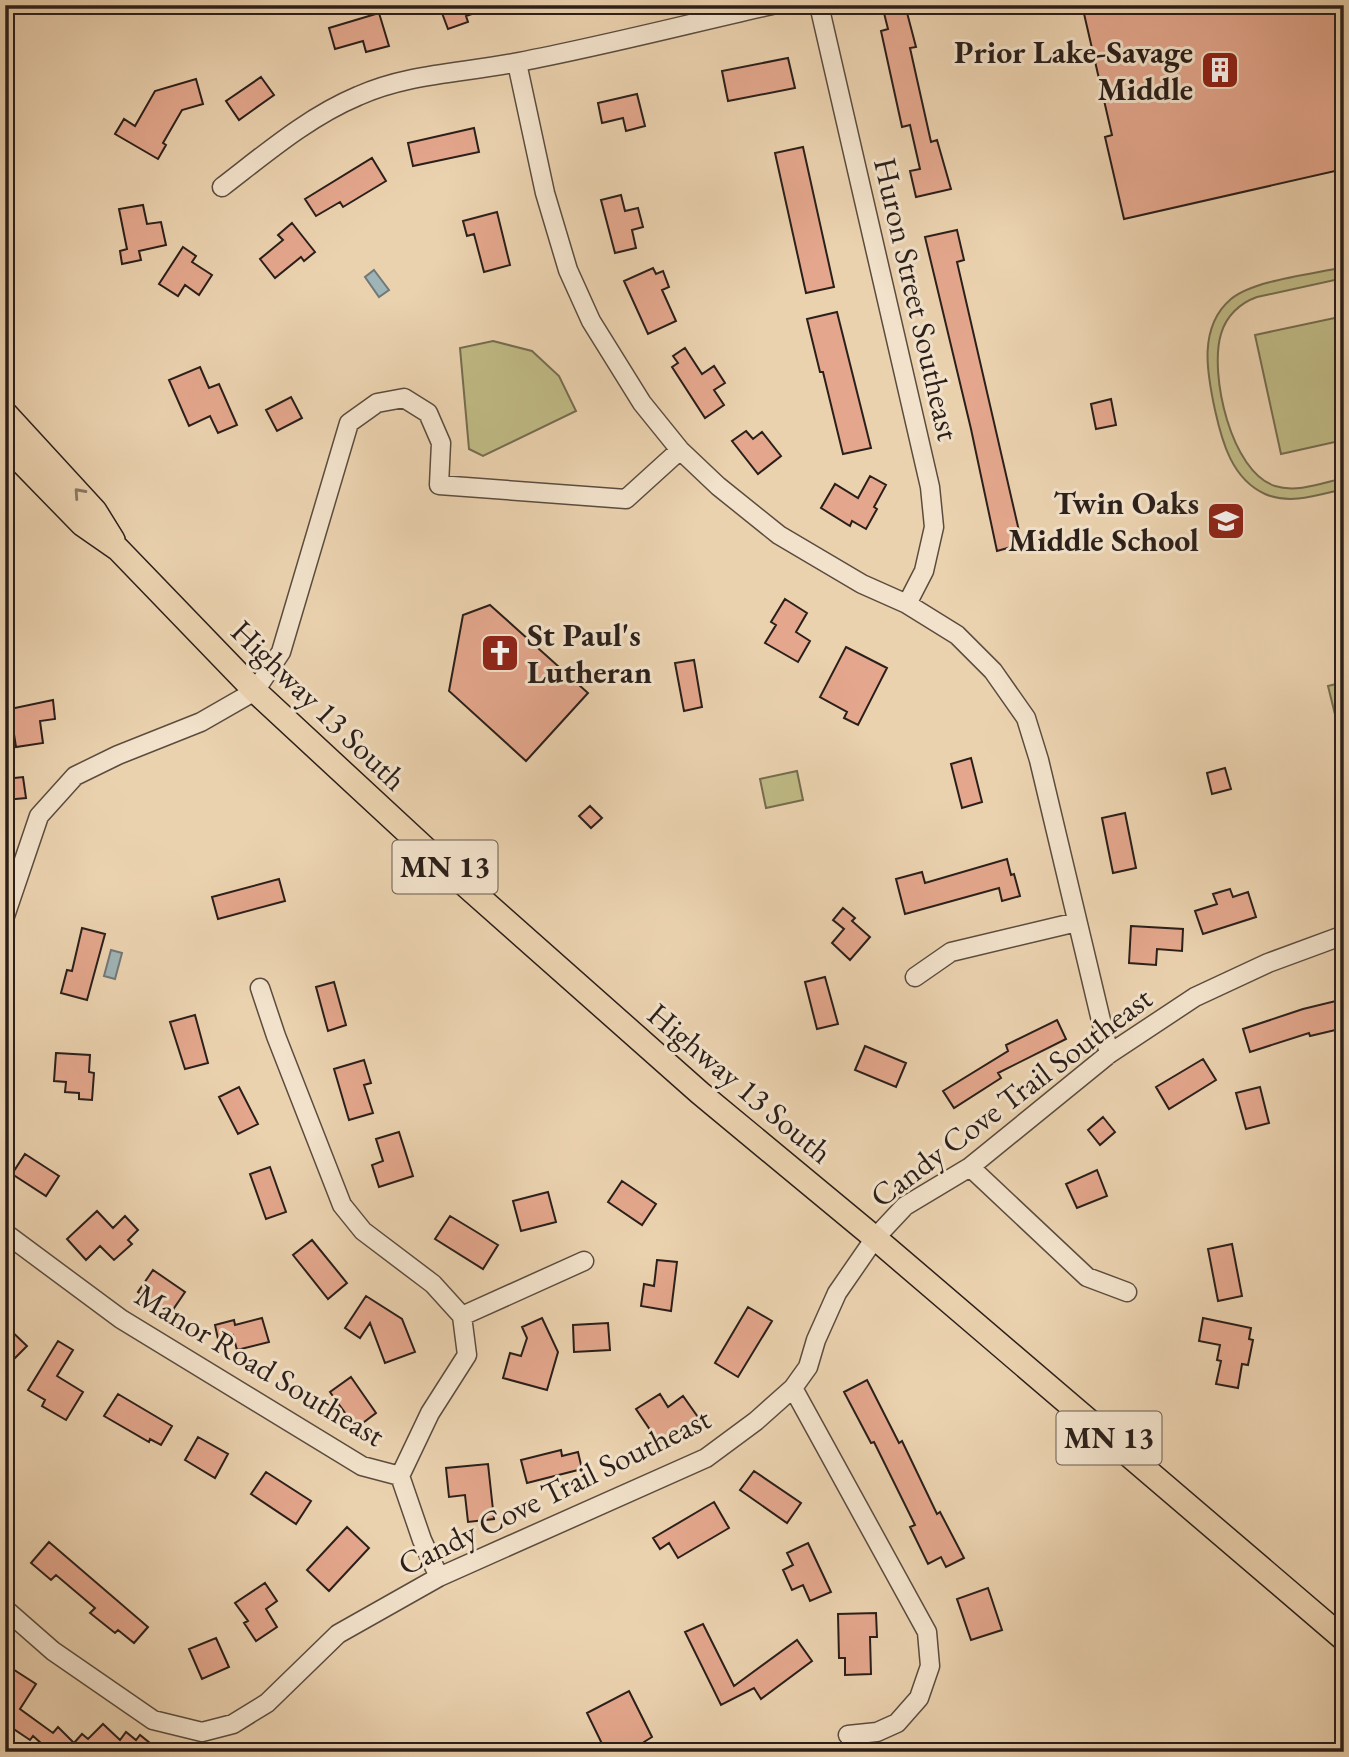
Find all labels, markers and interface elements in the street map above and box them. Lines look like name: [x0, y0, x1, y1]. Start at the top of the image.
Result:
place label: Prior Lake-Savage Middle: [954, 31, 1193, 110]
building icon: Prior Lake-Savage Middle: [1199, 49, 1241, 91]
street label: Huron Street Southeast: [864, 153, 970, 445]
place label: Twin Oaks Middle School: [1008, 482, 1199, 561]
one-way arrow: [75, 488, 87, 501]
school or university icon: Twin Oaks Middle School: [1205, 500, 1247, 542]
street label: Highway 13 South: [222, 610, 416, 800]
place label: St Paul's Lutheran: [527, 614, 652, 693]
church icon: St Paul's Lutheran: [479, 632, 521, 674]
road number: MN 13: [392, 840, 498, 894]
street label: Candy Cove Trail Southeast: [862, 977, 1160, 1217]
street label: Highway 13 South: [639, 993, 841, 1173]
street label: Manor Road Southeast: [128, 1274, 392, 1456]
street label: Candy Cove Trail Southeast: [391, 1397, 717, 1585]
road number: MN 13: [1056, 1412, 1162, 1464]

